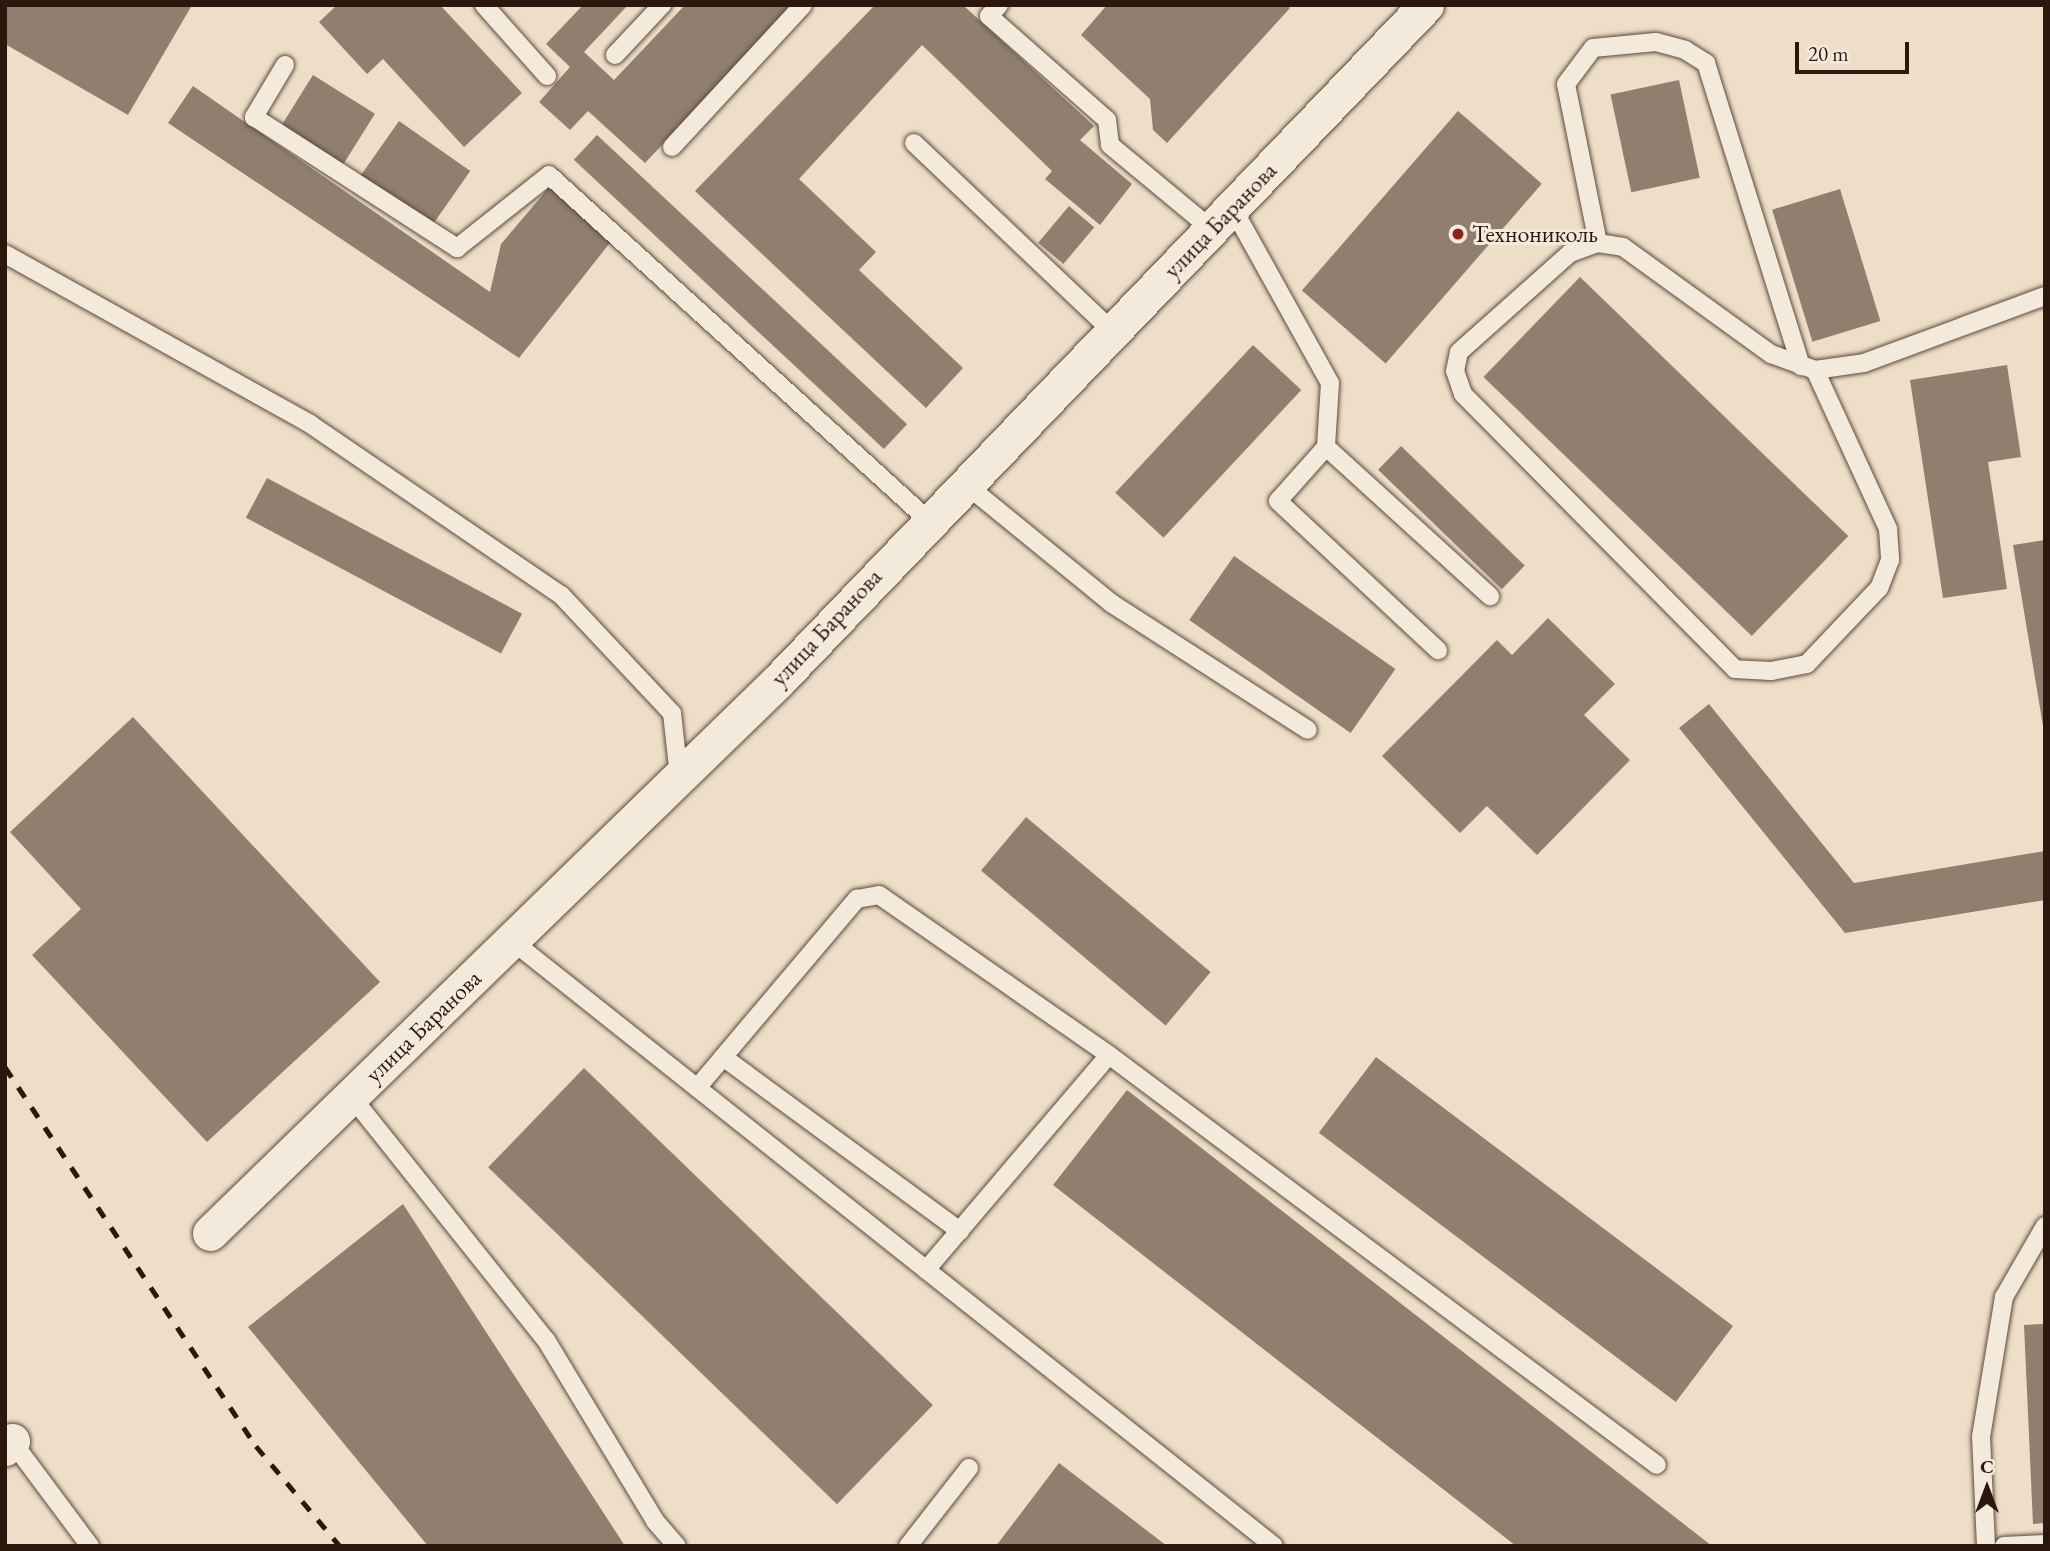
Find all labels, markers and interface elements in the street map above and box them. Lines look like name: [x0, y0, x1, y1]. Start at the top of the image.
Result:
scale bar: [1798, 28, 1912, 72]
text: 20 m: [1808, 40, 1849, 67]
street label: улица Баранова: [1157, 156, 1283, 284]
place label: Технониколь: [1472, 220, 1598, 248]
marker: Технониколь: [1450, 226, 1466, 242]
street label: улица Баранова: [764, 562, 888, 692]
street label: улица Баранова: [359, 963, 487, 1089]
north arrow: [1952, 1453, 2022, 1523]
text: С: [1980, 1454, 1994, 1479]

